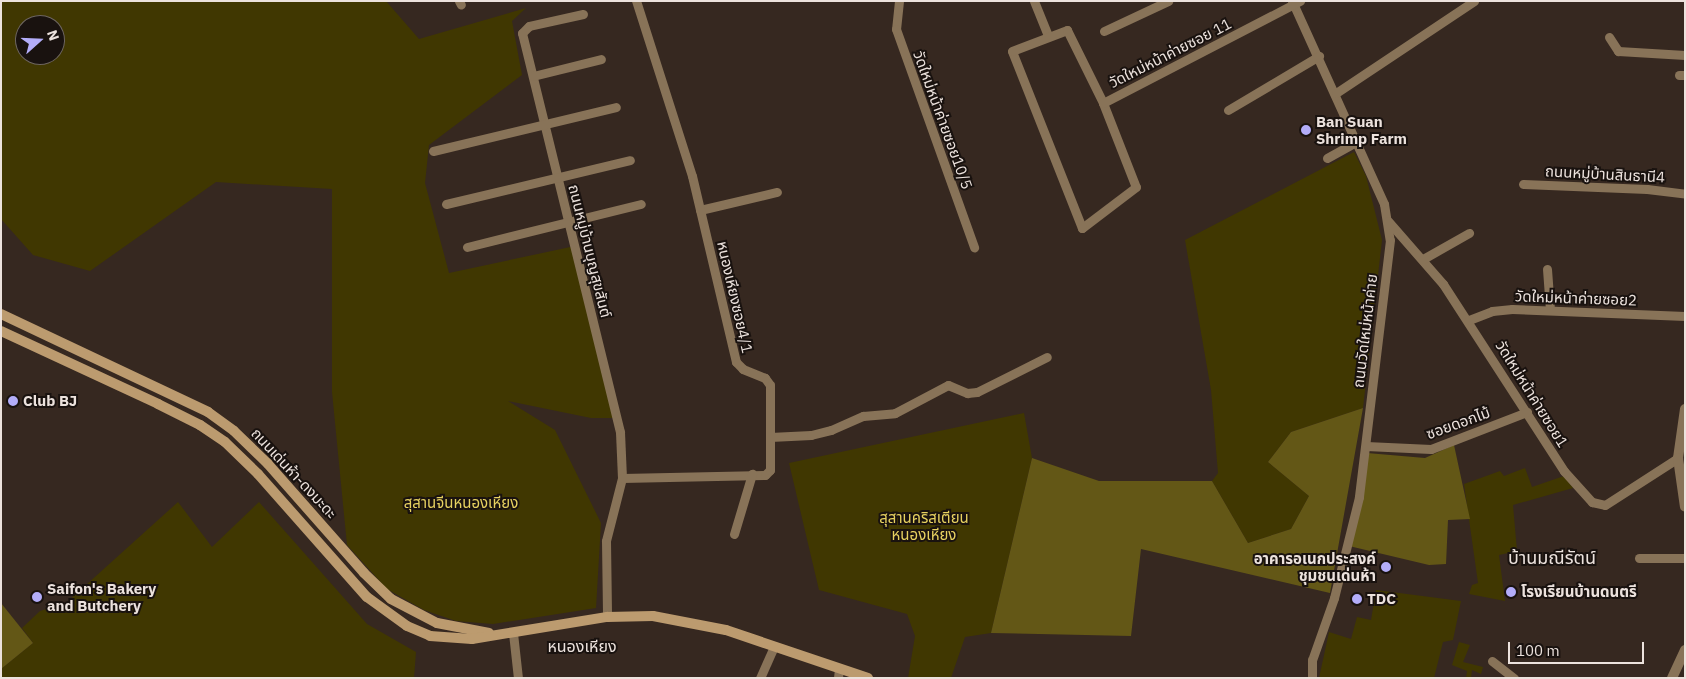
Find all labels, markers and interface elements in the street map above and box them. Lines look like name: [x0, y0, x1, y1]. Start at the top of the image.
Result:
street label: วัดใหม่หน้าค่ายซอย 11: [1106, 14, 1234, 92]
north arrow: [15, 15, 65, 65]
text: N: [43, 27, 63, 43]
street label: วัดใหม่หน้าค่ายซอย10/5: [910, 48, 976, 192]
place label: Ban Suan Shrimp Farm: [1316, 112, 1407, 147]
marker: Ban Suan Shrimp Farm: [1300, 124, 1312, 136]
street label: ถนนหมู่บ้านสินธานี4: [1545, 162, 1665, 186]
street label: ถนนหมู่บ้านบุญสุขสันต์: [565, 183, 615, 319]
street label: หนองเหียงซอย4/1: [713, 239, 757, 355]
street label: ถนนวัดใหม่หน้าค่าย: [1349, 273, 1381, 389]
street label: วัดใหม่หน้าค่ายซอย2: [1515, 287, 1637, 309]
street label: วัดใหม่หน้าค่ายซอย1: [1492, 337, 1572, 451]
place label: Club BJ: [23, 392, 77, 410]
marker: Club BJ: [7, 395, 19, 407]
street label: ซอยดอกไม้: [1424, 403, 1492, 443]
street label: ถนนเด่นห้า-ดงมะดะ: [248, 424, 340, 522]
park label: สุสานจีนหนองเหียง: [404, 494, 518, 512]
park label: สุสานคริสเตียน หนองเหียง: [879, 508, 969, 543]
district label: บ้านมณีรัตน์: [1508, 547, 1596, 569]
place label: อาคารอเนกประสงค์ ชุมชนเด่นห้า: [1254, 549, 1376, 584]
marker: อาคารอเนกประสงค์ ชุมชนเด่นห้า: [1380, 561, 1392, 573]
place label: Saifon's Bakery and Butchery: [47, 579, 156, 614]
place label: โรงเรียนบ้านดนตรี: [1521, 583, 1637, 601]
marker: โรงเรียนบ้านดนตรี: [1505, 586, 1517, 598]
place label: TDC: [1367, 590, 1396, 608]
marker: Saifon's Bakery and Butchery: [31, 591, 43, 603]
marker: TDC: [1351, 593, 1363, 605]
scale bar: [1511, 632, 1647, 664]
district label: หนองเหียง: [547, 636, 617, 656]
text: 100 m: [1516, 641, 1560, 660]

